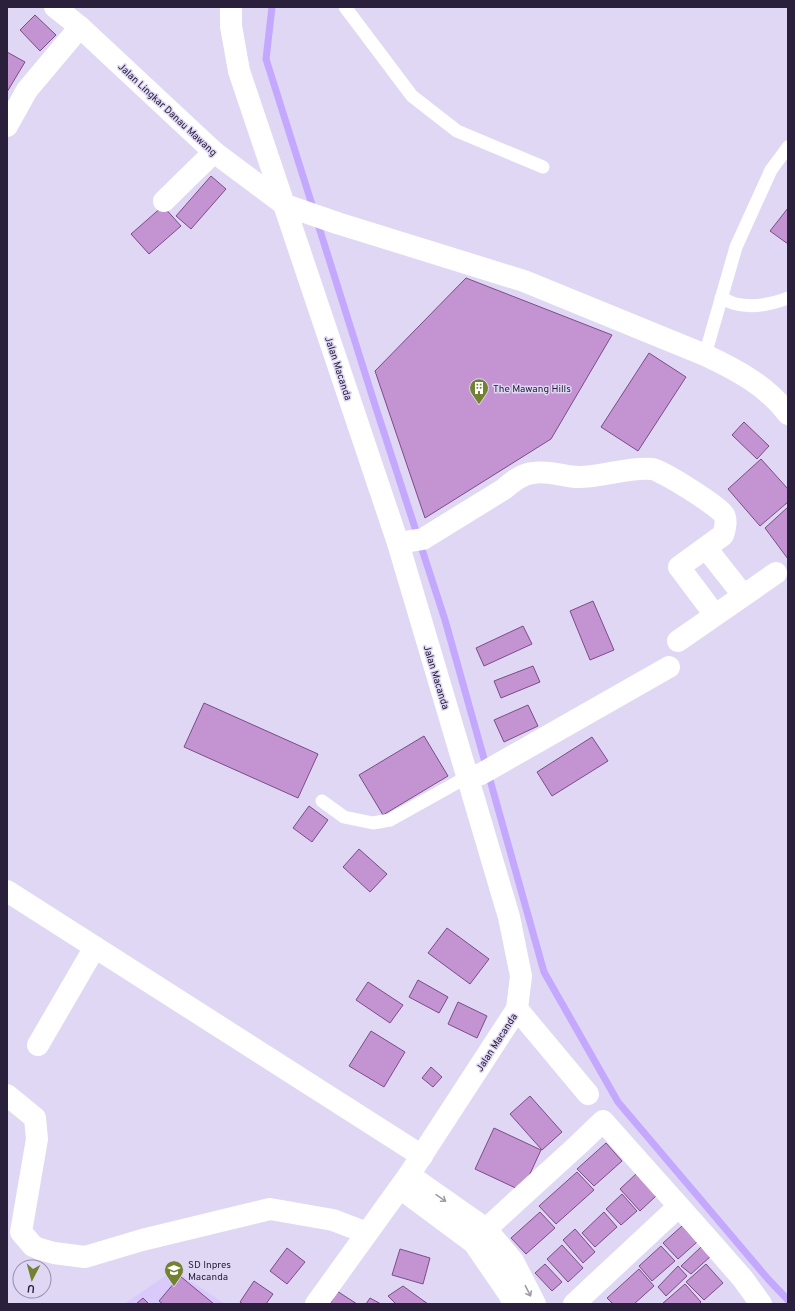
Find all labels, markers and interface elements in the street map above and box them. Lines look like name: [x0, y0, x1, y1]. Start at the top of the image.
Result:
street label: Jalan Lingkar Danau Mawang: [115, 61, 219, 159]
street label: Jalan Macanda: [321, 335, 354, 402]
building icon: The Mawang Hills: [468, 377, 490, 405]
place label: The Mawang Hills: [493, 383, 571, 396]
street label: Jalan Macanda: [420, 644, 452, 711]
street label: Jalan Macanda: [474, 1011, 521, 1074]
one-way arrow: [435, 1194, 446, 1202]
north arrow: [12, 1259, 52, 1299]
school or university icon: SD Inpres Macanda: [163, 1259, 185, 1287]
place label: SD Inpres Macanda: [188, 1259, 231, 1284]
text: U: [26, 1281, 36, 1295]
one-way arrow: [525, 1284, 532, 1296]

